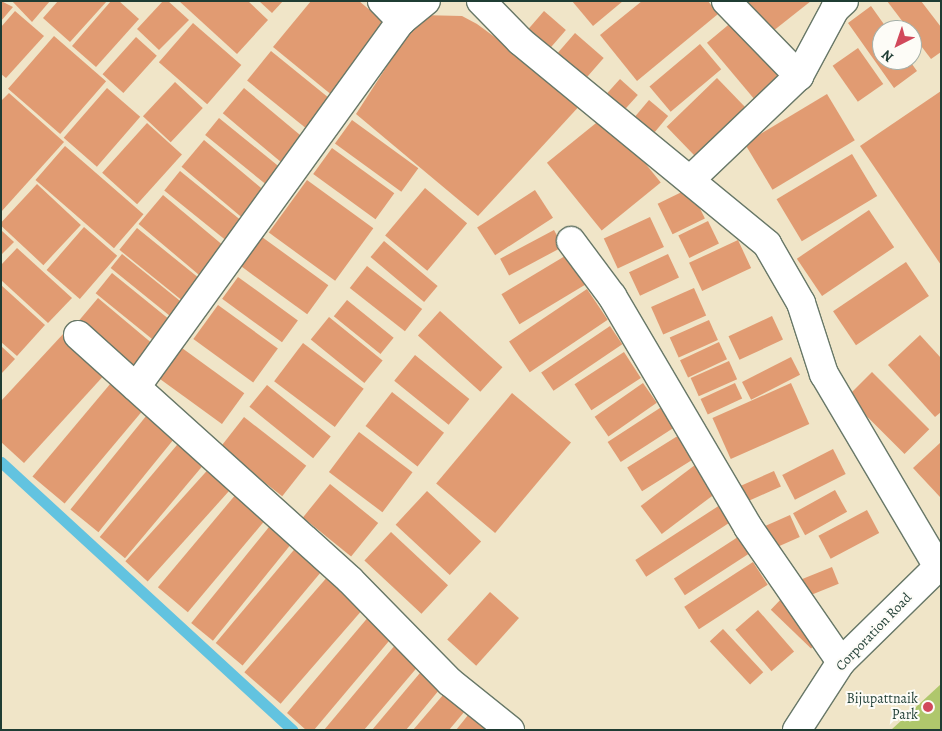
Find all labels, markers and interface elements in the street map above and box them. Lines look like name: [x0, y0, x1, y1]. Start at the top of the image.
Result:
north arrow: [872, 20, 922, 70]
text: N: [877, 45, 898, 66]
street label: Corporation Road: [833, 589, 915, 675]
place label: Bijupattnaik Park: [847, 691, 918, 724]
marker: Bijupattnaik Park: [922, 701, 934, 713]

